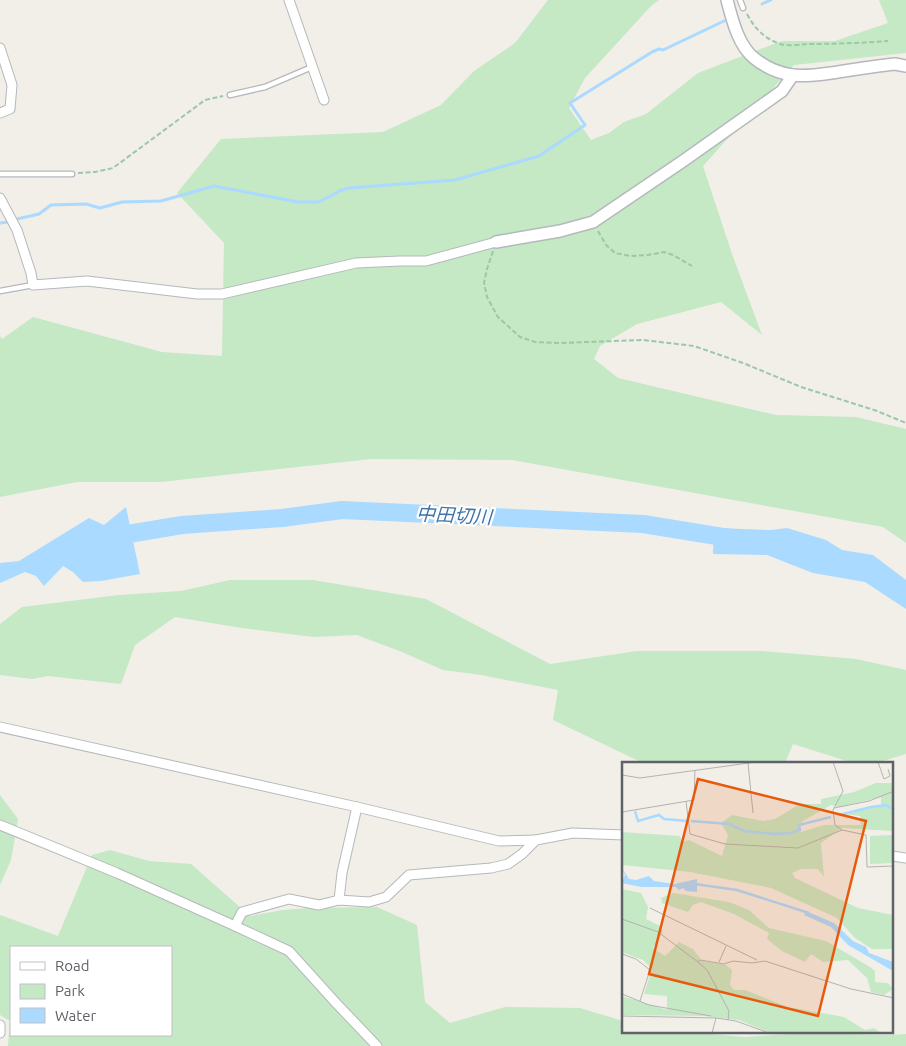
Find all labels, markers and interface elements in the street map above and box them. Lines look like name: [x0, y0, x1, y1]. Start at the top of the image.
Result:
water label: 中田切川: [415, 502, 495, 528]
inset map: [622, 762, 894, 1034]
legend: [10, 946, 172, 1036]
text: Road: [55, 957, 90, 974]
text: Park: [55, 982, 85, 999]
text: Water: [55, 1007, 96, 1024]

